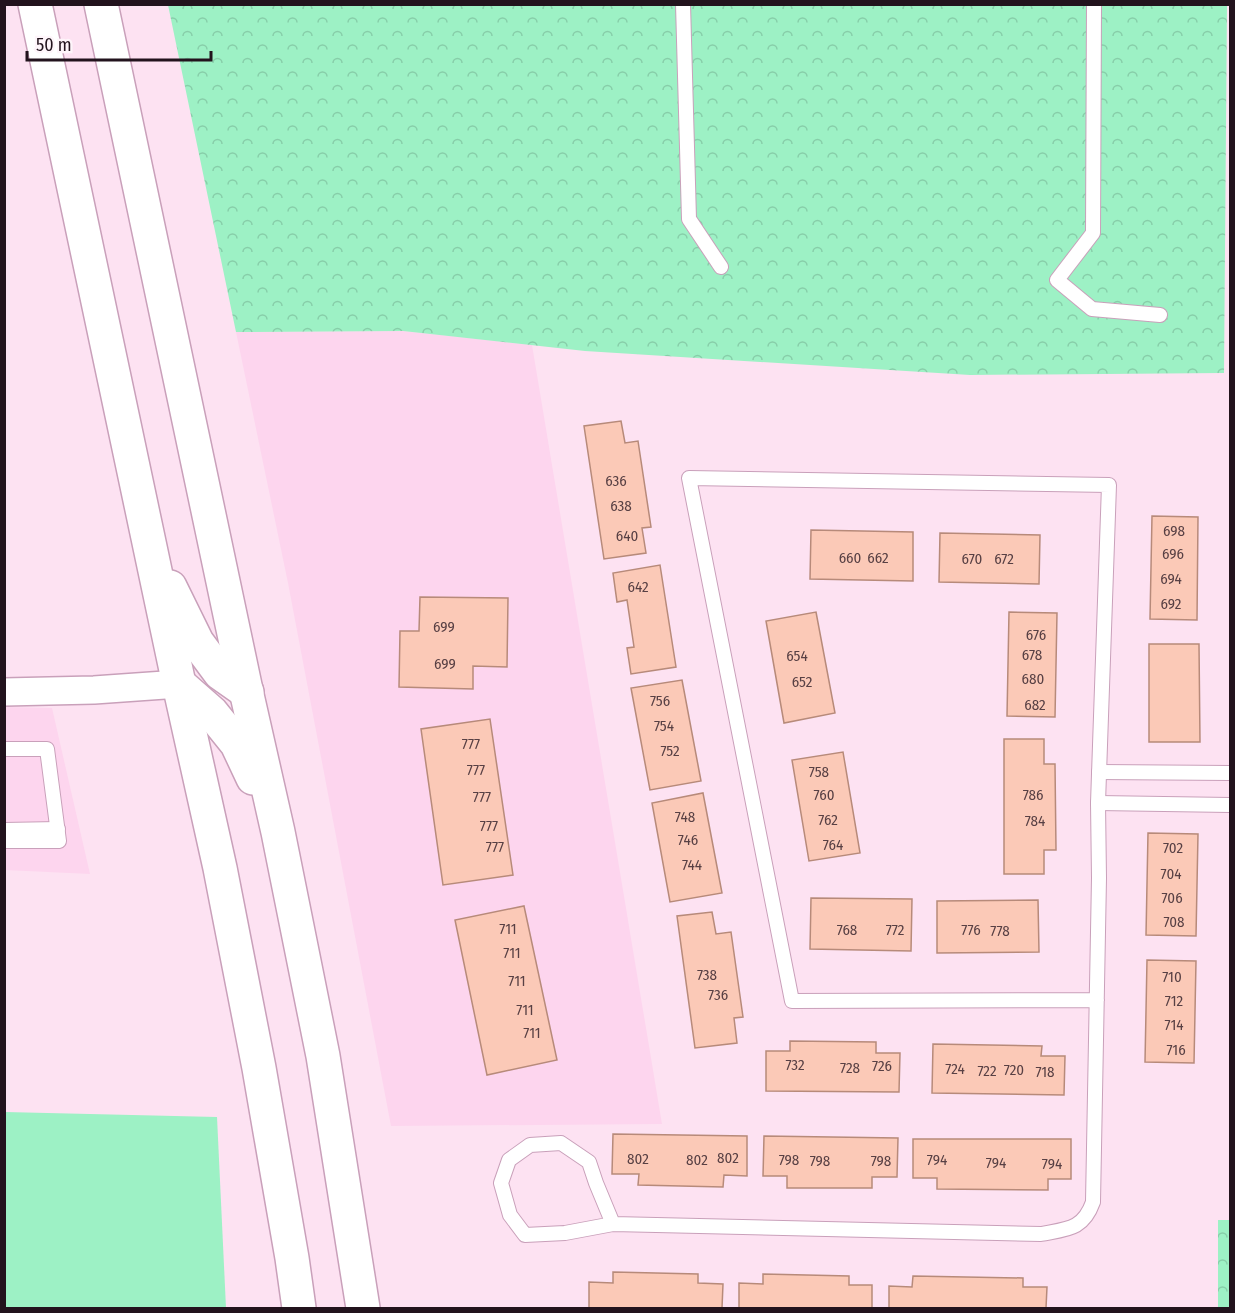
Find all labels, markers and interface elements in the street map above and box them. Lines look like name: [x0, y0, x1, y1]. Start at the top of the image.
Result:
scale bar: [27, 24, 212, 62]
text: 50 m: [36, 34, 72, 56]
house number: 636: [605, 472, 627, 490]
house number: 638: [610, 497, 632, 515]
house number: 698: [1163, 522, 1185, 540]
house number: 640: [616, 527, 638, 545]
house number: 696: [1162, 545, 1184, 563]
house number: 660: [839, 549, 861, 567]
house number: 662: [867, 549, 889, 567]
house number: 670: [962, 550, 982, 568]
house number: 672: [994, 550, 1014, 568]
house number: 694: [1160, 570, 1182, 588]
house number: 642: [627, 578, 649, 596]
house number: 692: [1161, 595, 1182, 613]
house number: 699: [433, 618, 455, 636]
house number: 676: [1026, 626, 1046, 644]
house number: 678: [1022, 646, 1042, 664]
house number: 654: [786, 647, 808, 665]
house number: 699: [434, 655, 456, 673]
house number: 680: [1022, 670, 1044, 688]
house number: 652: [792, 673, 813, 691]
house number: 756: [650, 692, 670, 710]
house number: 682: [1024, 696, 1046, 714]
house number: 754: [654, 717, 674, 735]
house number: 777: [462, 735, 480, 753]
house number: 752: [660, 742, 680, 760]
house number: 777: [467, 761, 485, 779]
house number: 758: [809, 763, 829, 781]
house number: 760: [814, 786, 835, 804]
house number: 786: [1023, 786, 1043, 804]
house number: 777: [473, 788, 491, 806]
house number: 748: [675, 808, 695, 826]
house number: 762: [818, 811, 838, 829]
house number: 784: [1025, 812, 1045, 830]
house number: 777: [480, 817, 498, 835]
house number: 746: [678, 831, 698, 849]
house number: 764: [823, 836, 843, 854]
house number: 777: [486, 838, 504, 856]
house number: 702: [1163, 839, 1183, 857]
house number: 744: [682, 856, 702, 874]
house number: 704: [1161, 865, 1182, 883]
house number: 706: [1161, 889, 1183, 907]
house number: 708: [1163, 913, 1185, 931]
house number: 711: [499, 920, 517, 938]
house number: 768: [837, 921, 857, 939]
house number: 772: [886, 921, 905, 939]
house number: 776: [961, 921, 981, 939]
house number: 778: [990, 922, 1010, 940]
house number: 711: [503, 944, 521, 962]
house number: 738: [697, 966, 717, 984]
house number: 710: [1162, 968, 1182, 986]
house number: 711: [508, 972, 526, 990]
house number: 736: [708, 986, 728, 1004]
house number: 712: [1165, 992, 1184, 1010]
house number: 711: [516, 1001, 534, 1019]
house number: 714: [1165, 1016, 1184, 1034]
house number: 711: [523, 1024, 541, 1042]
house number: 716: [1166, 1041, 1186, 1059]
house number: 732: [785, 1056, 805, 1074]
house number: 726: [872, 1057, 892, 1075]
house number: 728: [840, 1059, 860, 1077]
house number: 724: [945, 1060, 965, 1078]
house number: 720: [1004, 1061, 1024, 1079]
house number: 722: [977, 1062, 997, 1080]
house number: 718: [1035, 1063, 1055, 1081]
house number: 802: [717, 1149, 739, 1167]
house number: 802: [627, 1150, 649, 1168]
house number: 802: [686, 1151, 708, 1169]
house number: 798: [779, 1151, 799, 1169]
house number: 794: [927, 1151, 947, 1169]
house number: 798: [810, 1152, 830, 1170]
house number: 798: [871, 1152, 891, 1170]
house number: 794: [986, 1154, 1006, 1172]
house number: 794: [1042, 1155, 1062, 1173]

